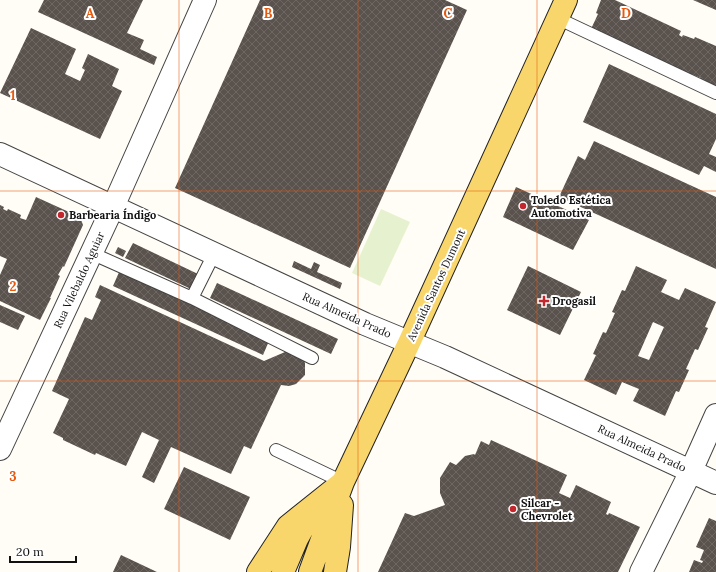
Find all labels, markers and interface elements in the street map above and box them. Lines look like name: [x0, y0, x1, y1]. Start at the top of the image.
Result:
text: A: [86, 5, 95, 22]
text: B: [264, 5, 273, 22]
text: C: [444, 5, 453, 22]
text: D: [621, 5, 631, 22]
text: 1: [10, 87, 16, 104]
place label: Toledo Estética Automotiva: [531, 193, 611, 220]
marker: Toledo Estética Automotiva: [518, 201, 528, 211]
place label: Barbearia Índigo: [69, 208, 156, 222]
marker: Barbearia Índigo: [56, 210, 66, 220]
street label: Avenida Santos Dumont: [403, 226, 468, 344]
street label: Rua Vilebaldo Aguiar: [50, 229, 108, 331]
text: 2: [10, 278, 17, 295]
street label: Rua Almeida Prado: [300, 289, 394, 341]
place label: Drogasil: [552, 294, 596, 308]
marker: Drogasil: [539, 296, 549, 306]
street label: Rua Almeida Prado: [596, 421, 688, 475]
text: 3: [9, 468, 17, 485]
place label: Silcar - Chevrolet: [521, 496, 573, 523]
marker: Silcar - Chevrolet: [508, 504, 518, 514]
scale bar: [10, 538, 76, 564]
text: 20 m: [16, 544, 44, 559]

